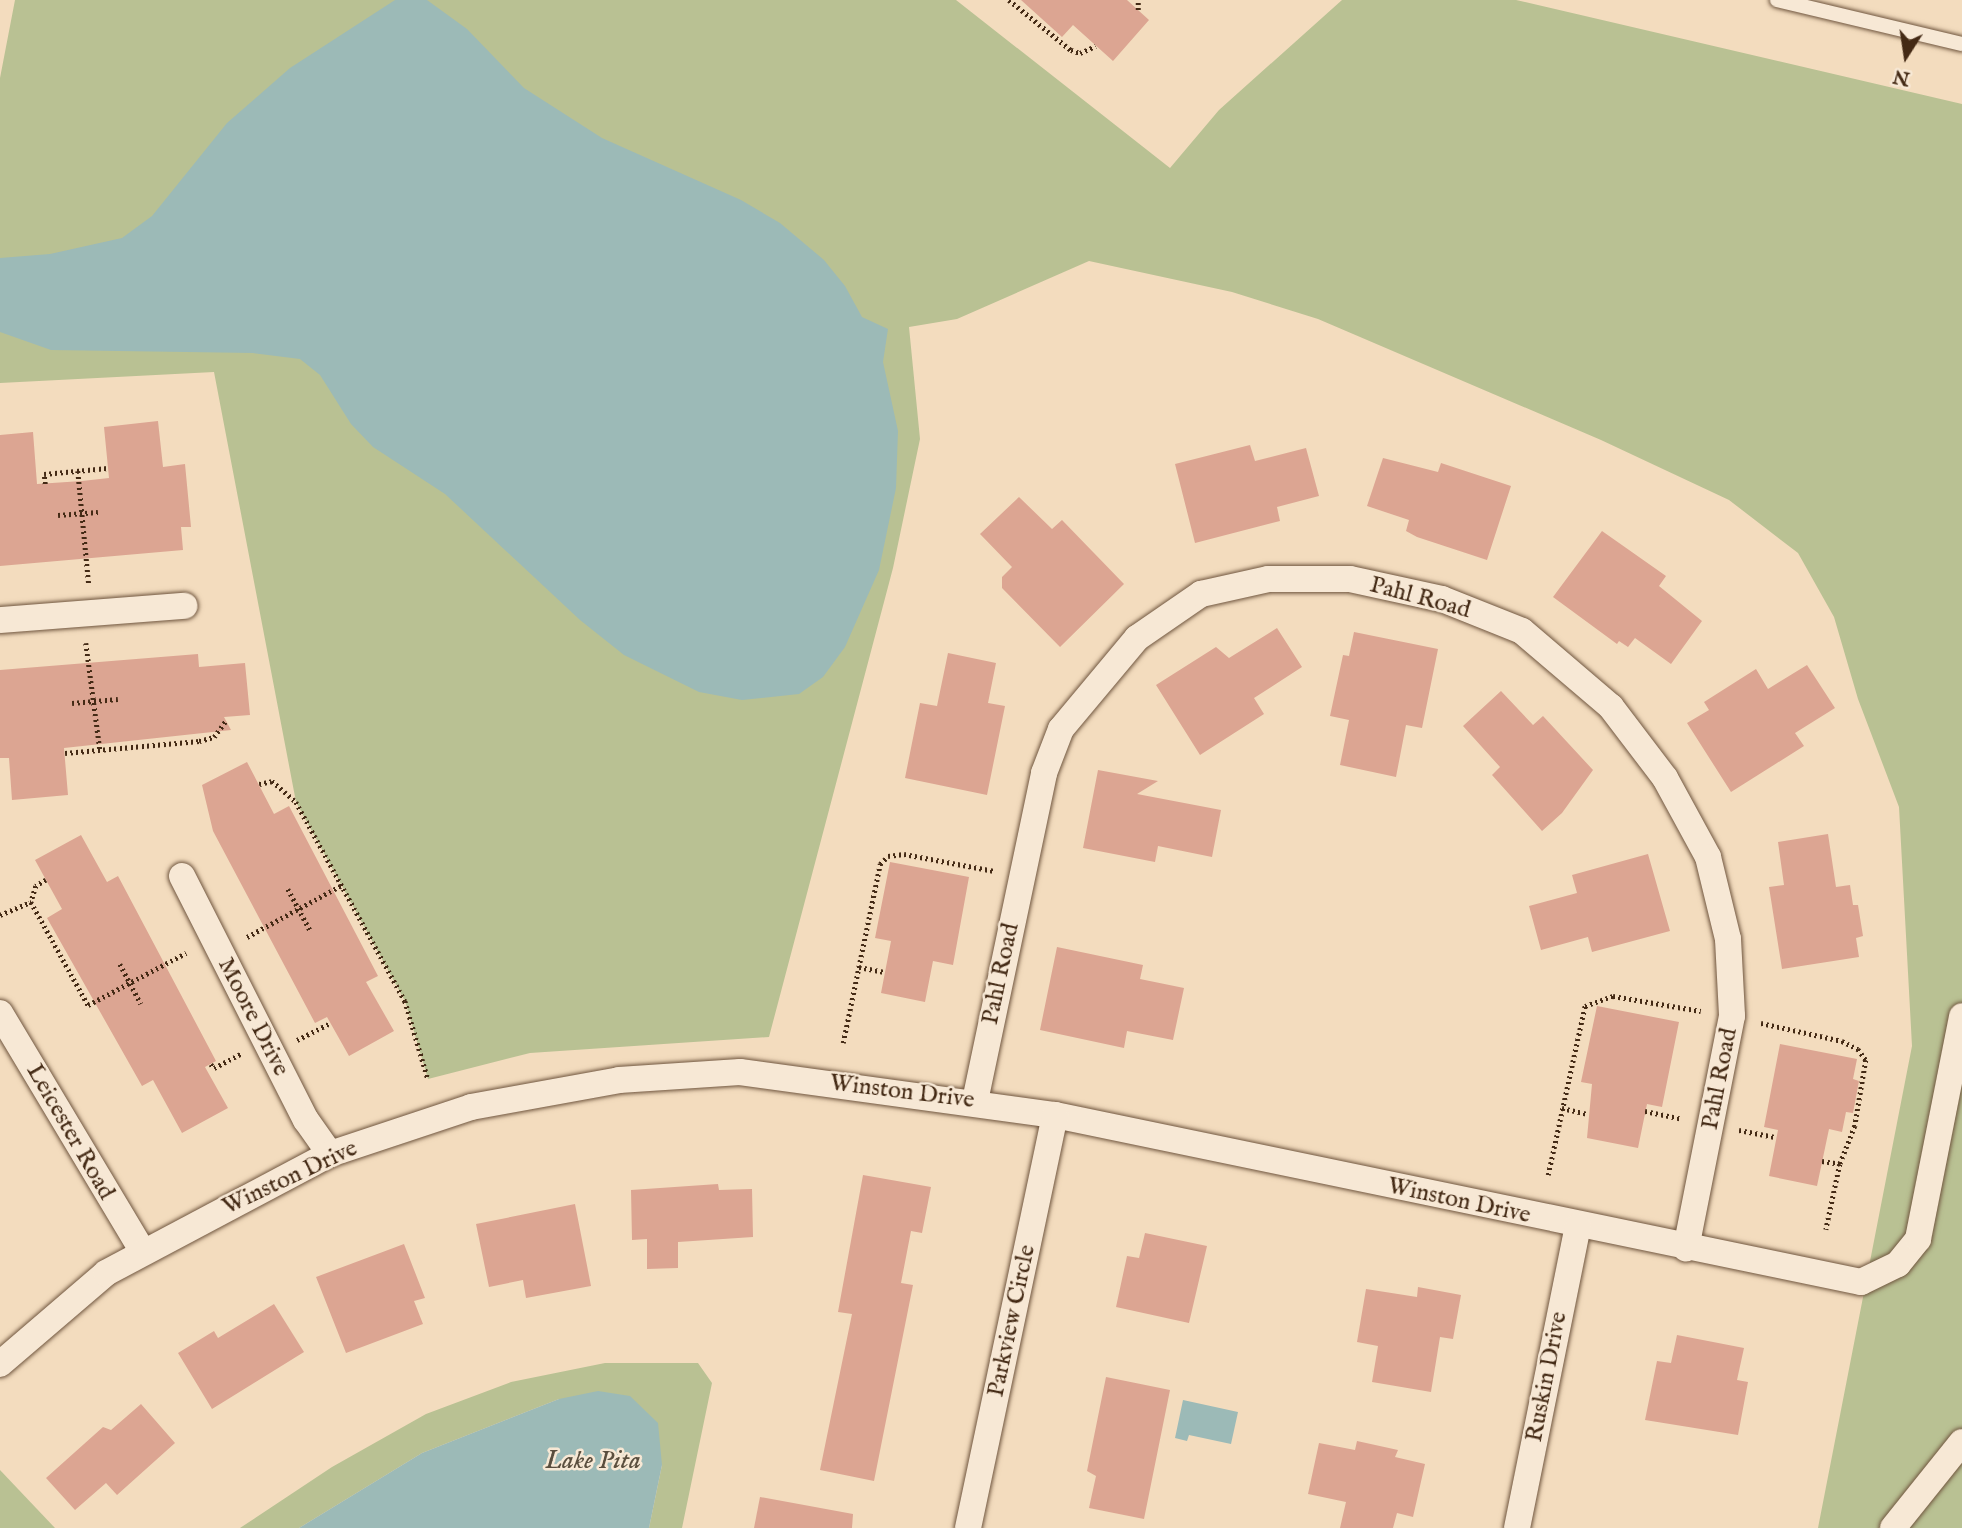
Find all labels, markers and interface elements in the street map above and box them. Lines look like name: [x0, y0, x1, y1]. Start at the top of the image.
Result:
north arrow: [1871, 21, 1941, 91]
text: N: [1891, 63, 1912, 90]
street label: Pahl Road: [1367, 571, 1473, 625]
street label: Pahl Road: [976, 921, 1026, 1027]
street label: Moore Drive: [211, 953, 295, 1081]
street label: Pahl Road: [1696, 1026, 1744, 1132]
street label: Leicester Road: [20, 1059, 120, 1205]
street label: Winston Drive: [828, 1069, 976, 1115]
street label: Winston Drive: [218, 1134, 362, 1222]
street label: Winston Drive: [1385, 1172, 1533, 1230]
street label: Parkview Circle: [982, 1242, 1042, 1400]
street label: Ruskin Drive: [1520, 1309, 1574, 1445]
water label: Lake Pita: [545, 1445, 641, 1477]

